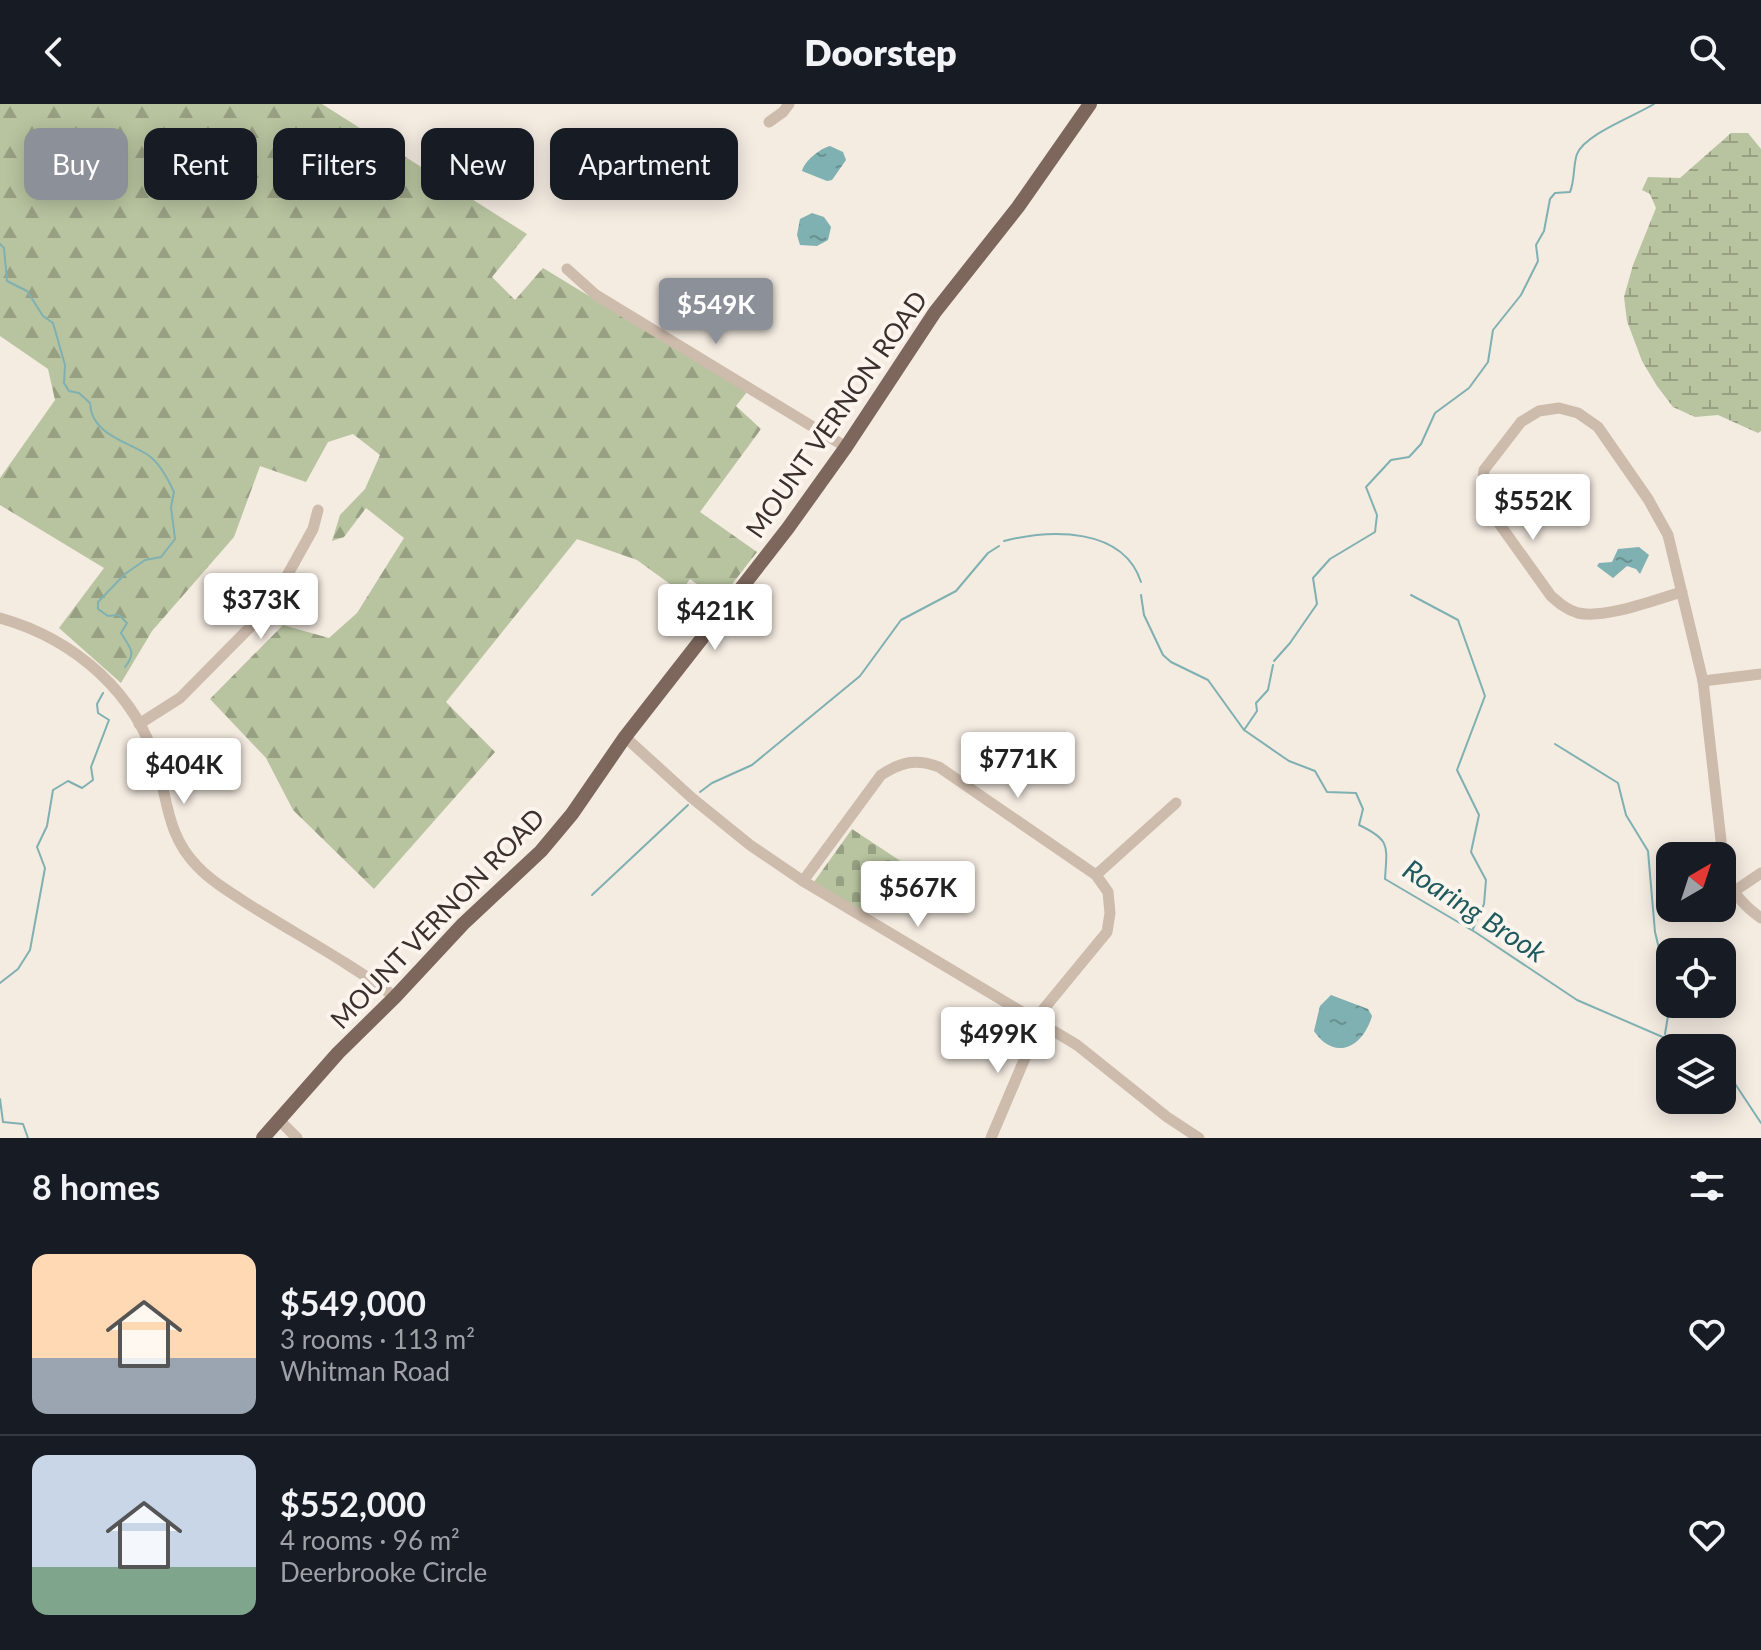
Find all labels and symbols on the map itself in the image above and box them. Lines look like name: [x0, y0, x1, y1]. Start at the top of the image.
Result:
pin: $549K: [660, 278, 772, 346]
street label: MOUNT VERNON ROAD: [739, 284, 933, 544]
pin: $552K: [1477, 474, 1589, 542]
pin: $373K: [205, 573, 317, 641]
pin: $421K: [659, 584, 771, 652]
pin: $771K: [962, 732, 1074, 800]
pin: $404K: [128, 738, 240, 806]
street label: MOUNT VERNON ROAD: [323, 801, 551, 1035]
north arrow: [1656, 842, 1736, 922]
water label: Roaring Brook: [1397, 851, 1553, 969]
pin: $567K: [862, 861, 974, 929]
pin: $499K: [942, 1007, 1054, 1075]

